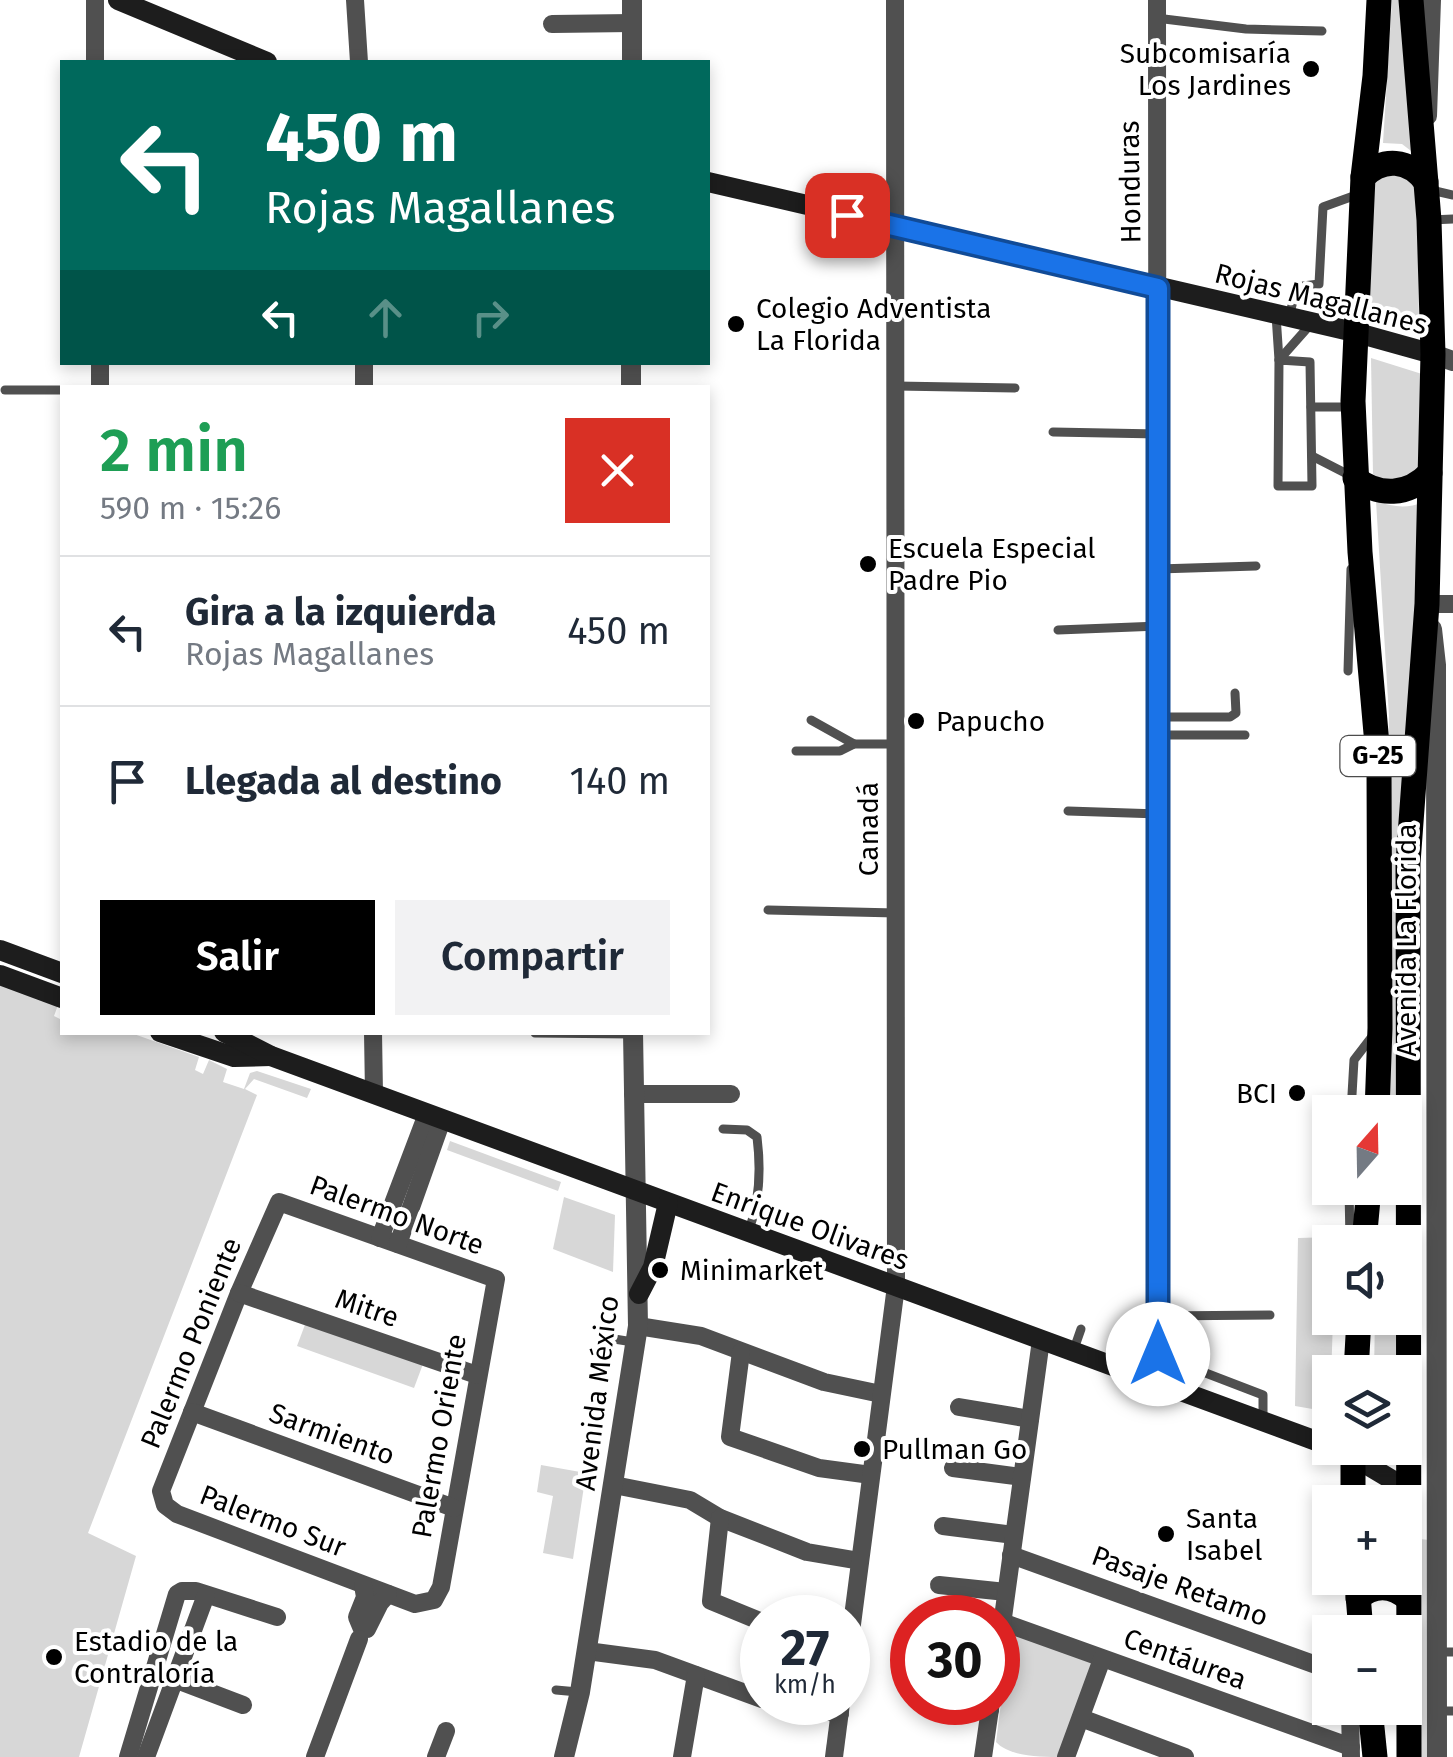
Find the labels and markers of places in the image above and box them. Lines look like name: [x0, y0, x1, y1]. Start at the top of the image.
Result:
place label: Subcomisaría Los Jardines: [1120, 37, 1291, 102]
marker: Subcomisaría Los Jardines: [1300, 58, 1322, 80]
pin: [805, 173, 890, 258]
place label: Colegio Adventista La Florida: [756, 292, 991, 357]
marker: Colegio Adventista La Florida: [725, 313, 747, 335]
place label: Escuela Especial Padre Pio: [888, 532, 1096, 597]
marker: Escuela Especial Padre Pio: [857, 553, 879, 575]
place label: Papucho: [936, 705, 1045, 738]
marker: Papucho: [905, 710, 927, 732]
place label: BCI: [1236, 1077, 1277, 1110]
marker: BCI: [1286, 1082, 1308, 1104]
place label: Minimarket: [680, 1254, 824, 1287]
marker: Minimarket: [649, 1259, 671, 1281]
place label: Pullman Go: [882, 1433, 1027, 1466]
marker: Pullman Go: [851, 1438, 873, 1460]
place label: Santa Isabel: [1186, 1502, 1262, 1567]
marker: Santa Isabel: [1155, 1523, 1177, 1545]
place label: Estadio de la Contraloría: [74, 1625, 238, 1690]
marker: Estadio de la Contraloría: [43, 1646, 65, 1668]

